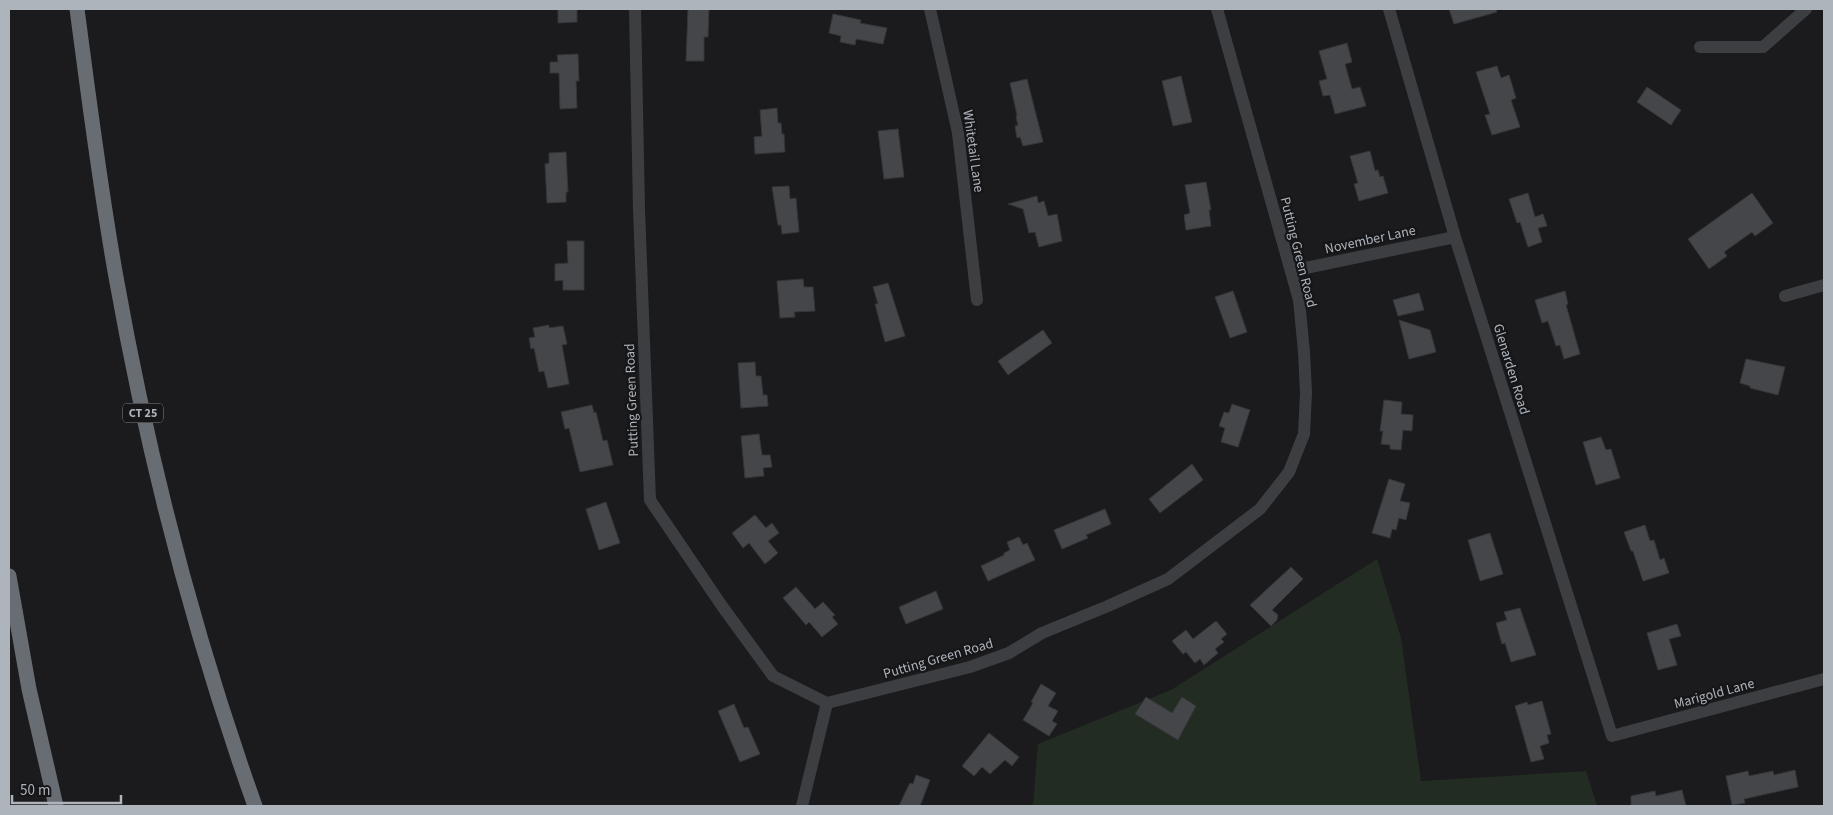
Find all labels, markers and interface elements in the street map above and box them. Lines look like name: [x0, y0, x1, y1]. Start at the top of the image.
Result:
street label: Whitetail Lane: [957, 109, 989, 194]
street label: Putting Green Road: [1275, 195, 1321, 310]
street label: November Lane: [1323, 221, 1418, 259]
street label: Glenarden Road: [1488, 322, 1534, 417]
street label: Putting Green Road: [620, 343, 644, 457]
road number: CT 25: [123, 403, 163, 422]
street label: Putting Green Road: [881, 634, 996, 684]
street label: Marigold Lane: [1672, 674, 1757, 714]
scale bar: [12, 772, 121, 804]
text: 50 m: [20, 780, 50, 801]

